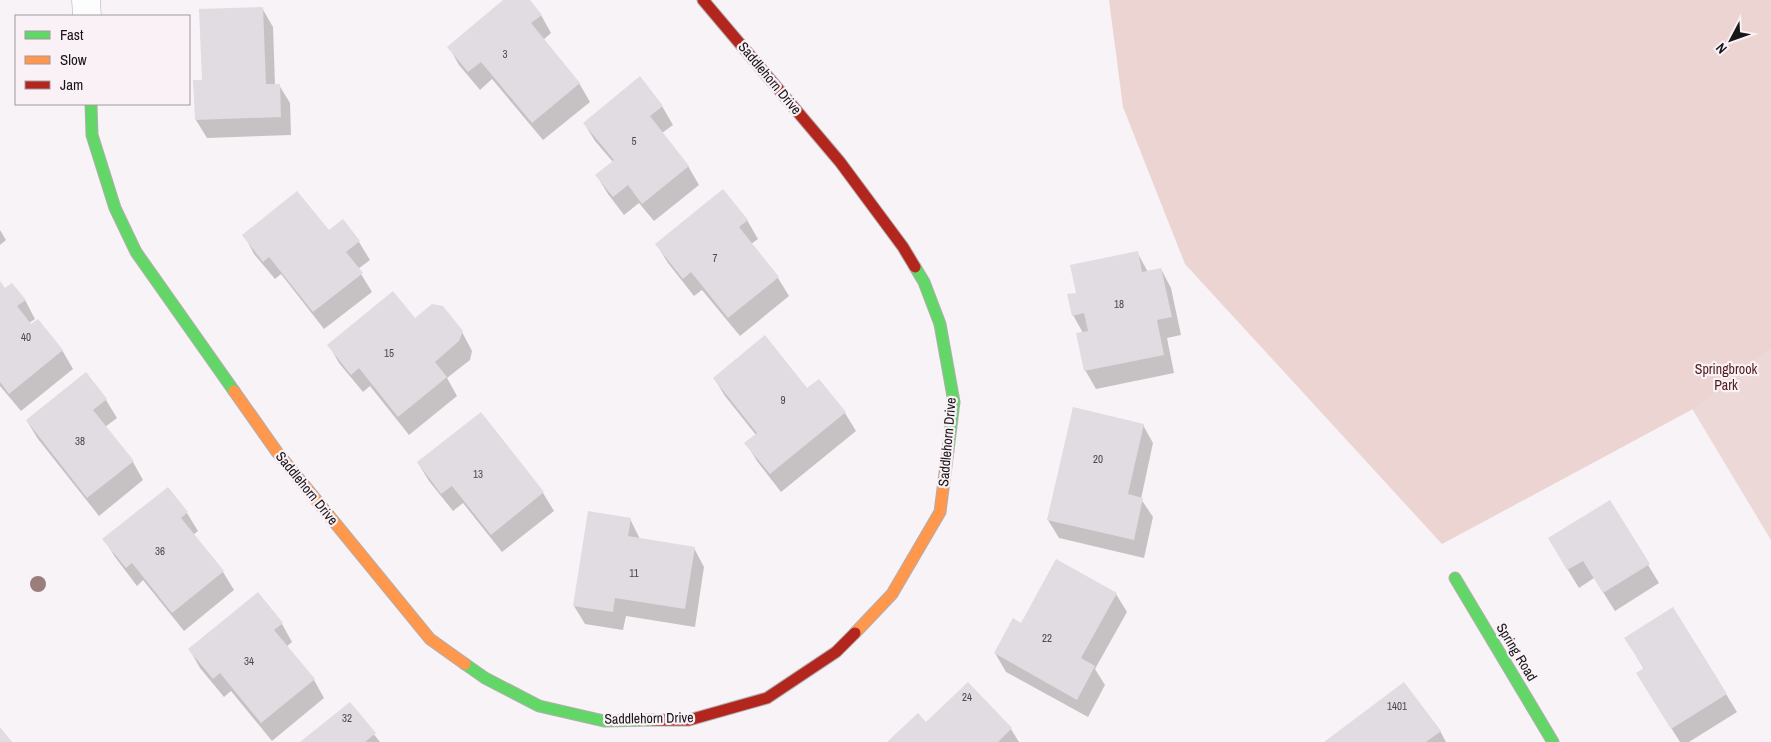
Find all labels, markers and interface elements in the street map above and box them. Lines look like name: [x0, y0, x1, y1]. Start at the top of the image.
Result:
legend: [15, 15, 190, 105]
north arrow: [1706, 15, 1756, 65]
text: Fast: [60, 24, 84, 45]
street label: Saddlehorn Drive: [734, 38, 806, 118]
text: N: [1712, 39, 1731, 58]
house number: 3: [502, 47, 508, 61]
text: Slow: [60, 49, 87, 70]
text: Jam: [60, 74, 83, 95]
house number: 5: [631, 134, 637, 148]
house number: 7: [712, 251, 718, 265]
house number: 18: [1114, 297, 1124, 311]
house number: 40: [21, 330, 31, 344]
house number: 15: [384, 346, 394, 360]
park label: Springbrook Park: [1695, 360, 1758, 394]
house number: 9: [780, 393, 786, 407]
street label: Saddlehorn Drive: [934, 397, 960, 487]
house number: 38: [75, 434, 85, 448]
street label: Saddlehorn Drive: [272, 448, 342, 528]
house number: 20: [1093, 452, 1103, 466]
house number: 13: [473, 467, 483, 481]
house number: 36: [155, 544, 165, 558]
house number: 11: [629, 566, 639, 580]
street label: Spring Road: [1493, 620, 1541, 684]
house number: 22: [1042, 631, 1052, 645]
house number: 34: [244, 654, 254, 668]
house number: 24: [962, 690, 972, 704]
house number: 1401: [1387, 699, 1407, 713]
street label: Saddlehorn Drive: [604, 708, 694, 728]
house number: 32: [342, 711, 352, 725]

